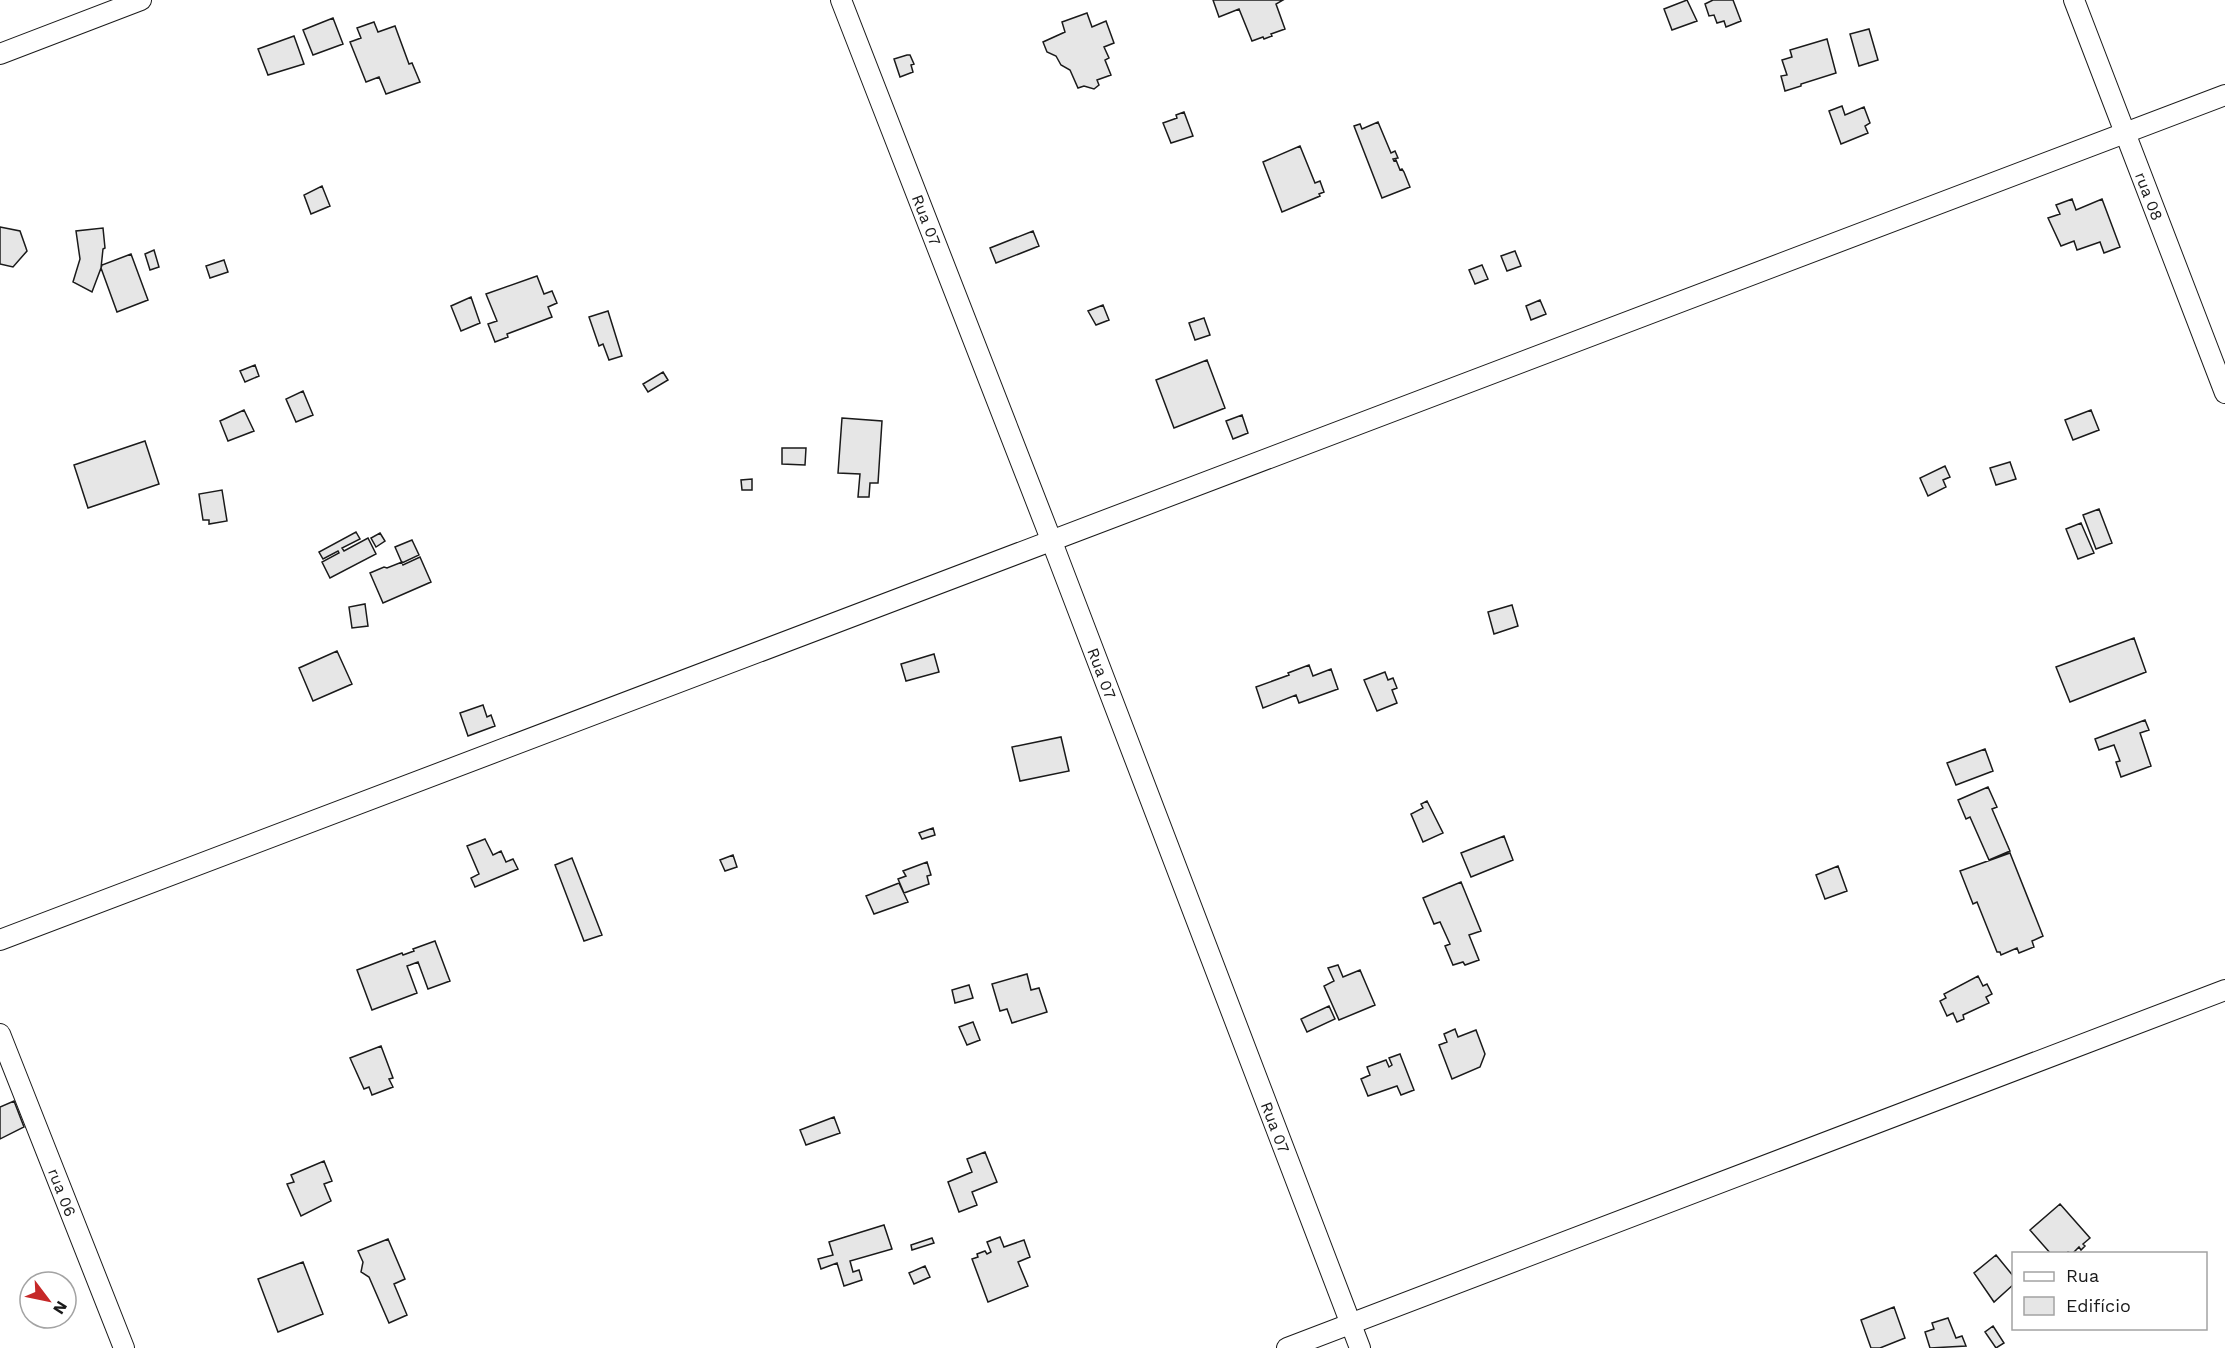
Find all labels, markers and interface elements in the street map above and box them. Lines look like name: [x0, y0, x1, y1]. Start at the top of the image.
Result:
street label: rua 08: [2131, 169, 2167, 223]
street label: Rua 07: [908, 192, 945, 248]
street label: Rua 07: [1084, 645, 1120, 701]
street label: Rua 07: [1257, 1099, 1294, 1155]
street label: rua 06: [44, 1165, 81, 1219]
legend: [2012, 1252, 2207, 1330]
text: Rua: [2066, 1265, 2099, 1286]
north arrow: [18, 1270, 78, 1330]
text: Edifício: [2066, 1295, 2131, 1316]
text: N: [49, 1298, 71, 1318]

